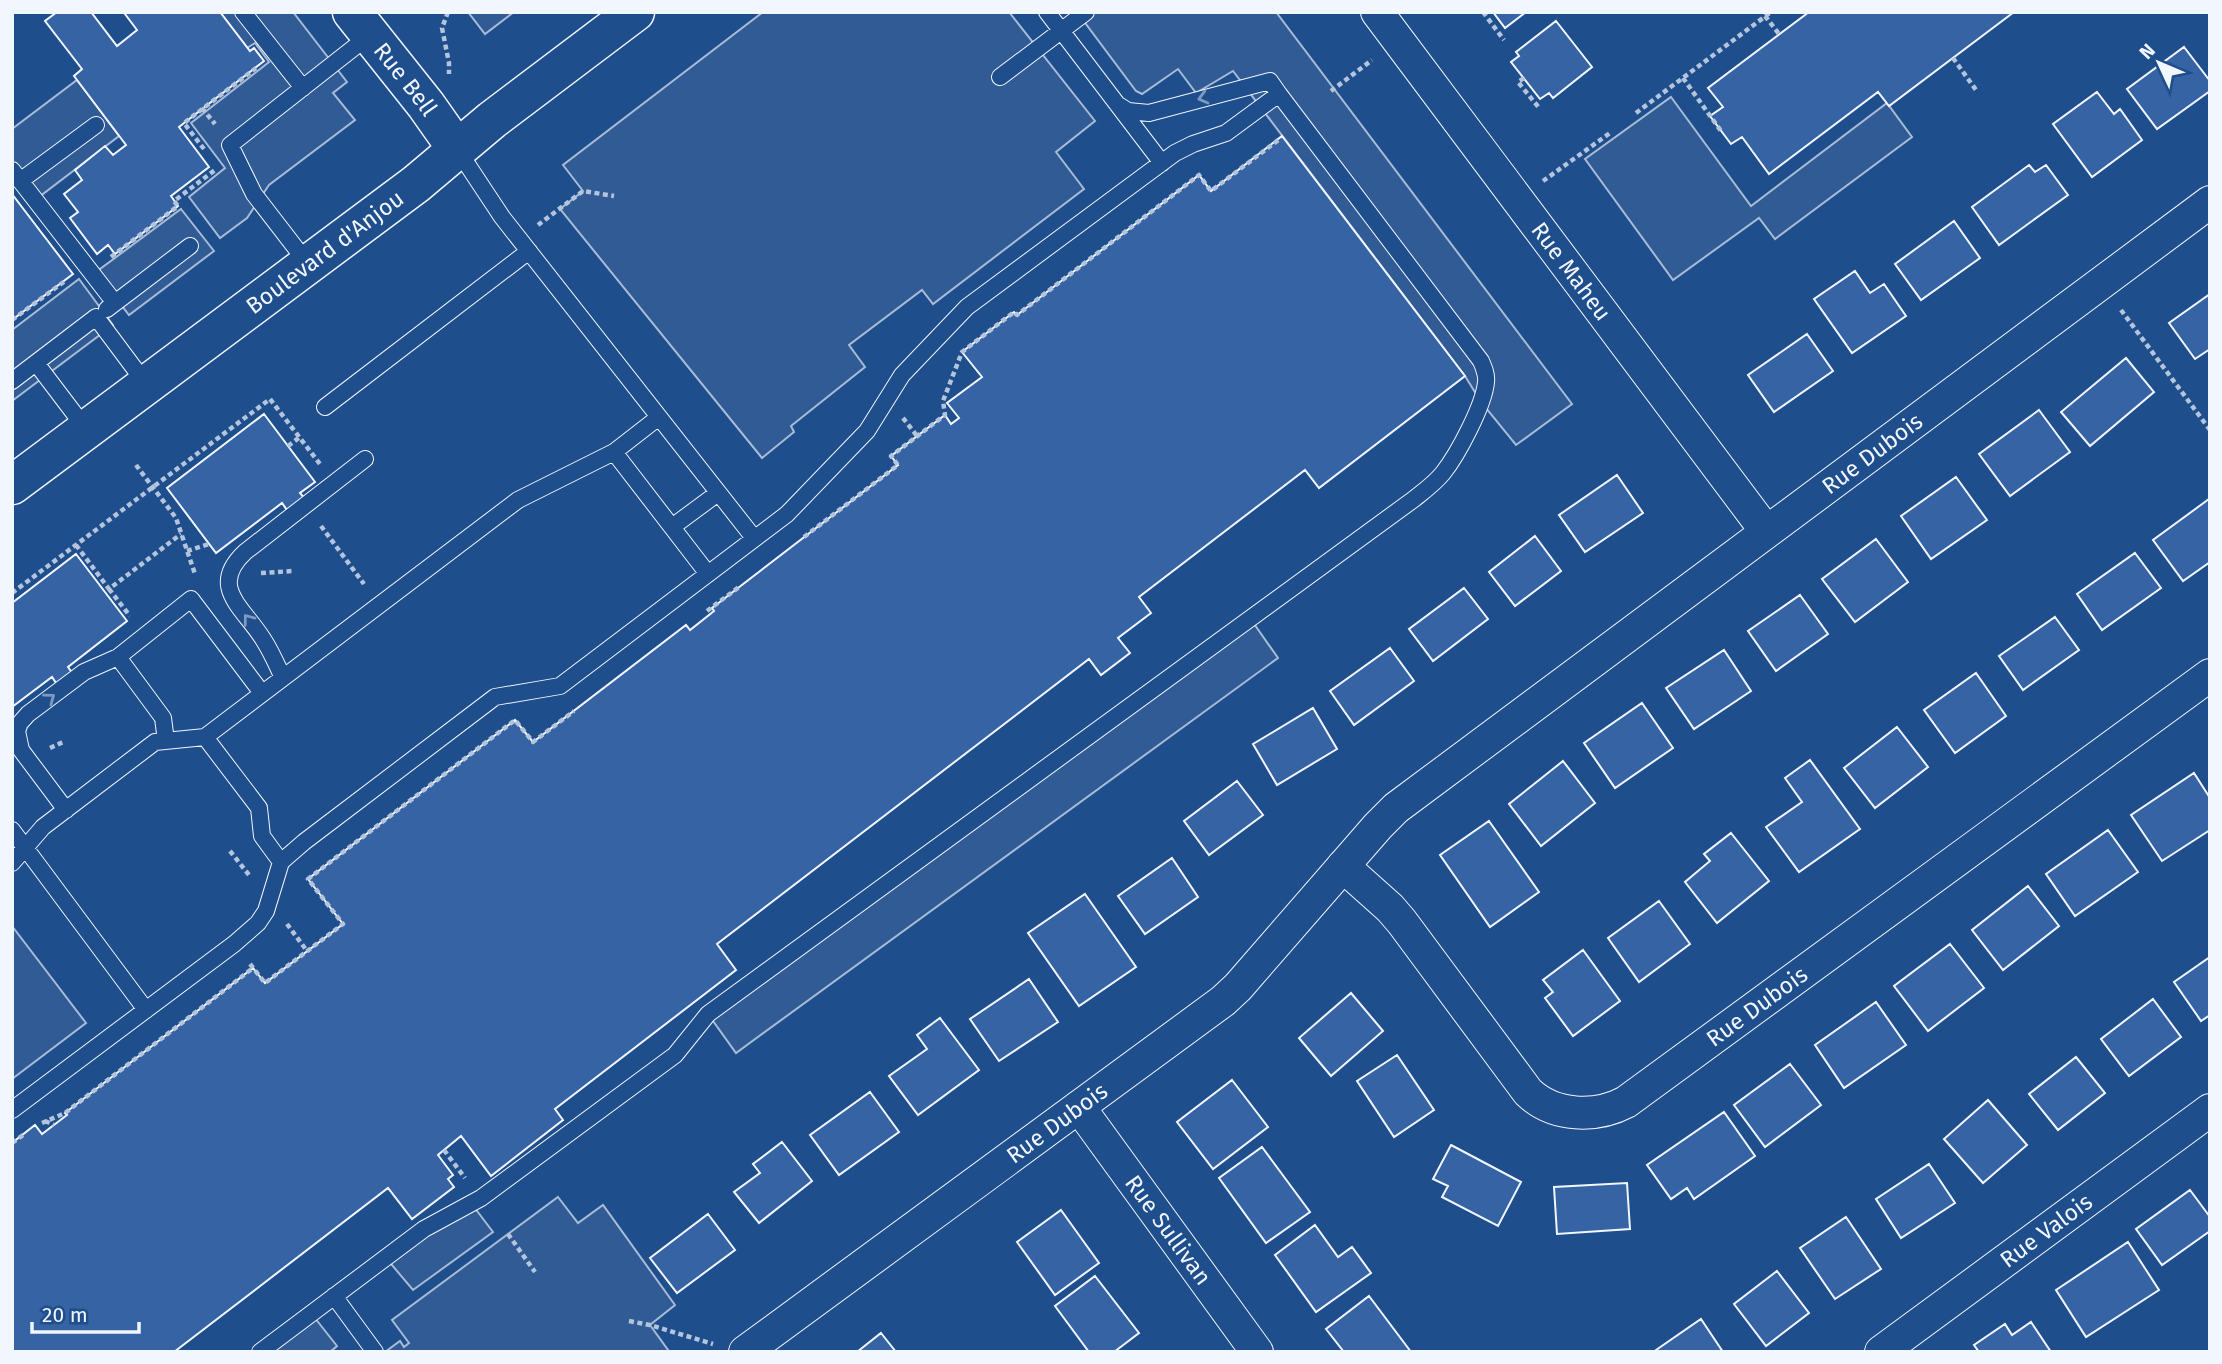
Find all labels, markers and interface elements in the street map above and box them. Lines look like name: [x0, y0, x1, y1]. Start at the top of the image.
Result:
north arrow: [2124, 28, 2194, 98]
street label: Rue Bell: [368, 37, 443, 122]
text: N: [2134, 39, 2160, 64]
one-way arrow: [1198, 90, 1210, 104]
street label: Boulevard d'Anjou: [240, 184, 409, 320]
street label: Rue Maheu: [1525, 217, 1617, 326]
street label: Rue Dubois: [1816, 407, 1928, 500]
one-way arrow: [244, 615, 257, 627]
one-way arrow: [42, 694, 54, 706]
street label: Rue Dubois: [1701, 960, 1813, 1053]
street label: Rue Dubois: [1001, 1077, 1113, 1169]
street label: Rue Sullivan: [1119, 1170, 1218, 1290]
street label: Rue Valois: [1995, 1187, 2098, 1274]
scale bar: [32, 1290, 138, 1334]
text: 20 m: [42, 1302, 88, 1328]

